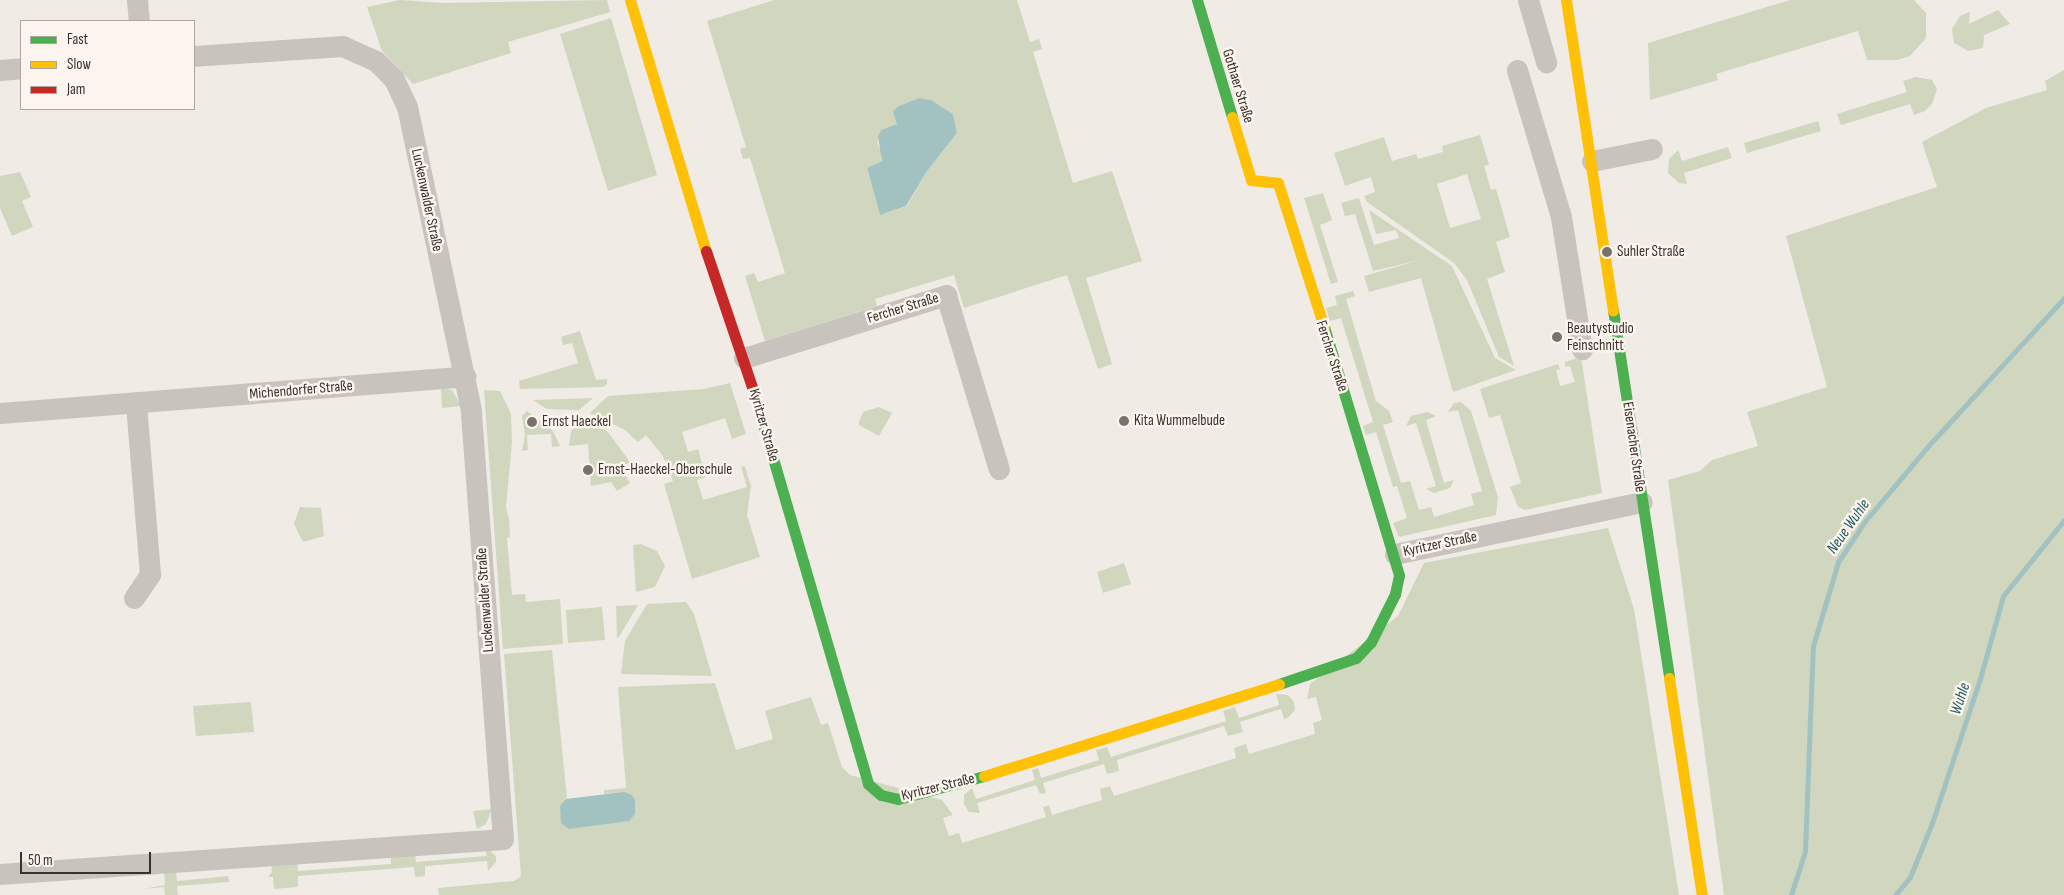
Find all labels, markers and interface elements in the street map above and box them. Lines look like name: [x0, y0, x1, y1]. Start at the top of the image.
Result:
legend: [20, 20, 195, 110]
text: Fast: [67, 30, 88, 49]
street label: Gothaer Straße: [1218, 47, 1258, 125]
text: Slow: [67, 55, 91, 74]
text: Jam: [67, 80, 85, 99]
street label: Luckenwalder Straße: [407, 147, 447, 253]
place label: Suhler Straße: [1617, 243, 1685, 261]
marker: Suhler Straße: [1601, 246, 1613, 258]
street label: Fercher Straße: [865, 289, 941, 327]
street label: Fercher Straße: [1312, 318, 1352, 394]
place label: Beautystudio Feinschnitt: [1567, 319, 1634, 354]
marker: Beautystudio Feinschnitt: [1551, 331, 1563, 343]
street label: Michendorfer Straße: [249, 377, 353, 403]
street label: Kyritzer Straße: [745, 386, 783, 464]
street label: Eisenacher Straße: [1619, 401, 1649, 493]
place label: Kita Wummelbude: [1134, 412, 1225, 430]
place label: Ernst Haeckel: [542, 413, 611, 431]
marker: Kita Wummelbude: [1118, 415, 1130, 427]
marker: Ernst Haeckel: [526, 416, 538, 428]
place label: Ernst-Haeckel-Oberschule: [598, 461, 732, 479]
marker: Ernst-Haeckel-Oberschule: [582, 464, 594, 476]
water label: Neue Wuhle: [1823, 496, 1875, 558]
street label: Kyritzer Straße: [1401, 527, 1479, 561]
street label: Luckenwalder Straße: [472, 547, 498, 653]
water label: Wuhle: [1947, 681, 1975, 717]
street label: Kyritzer Straße: [899, 769, 977, 805]
scale bar: [22, 842, 154, 874]
text: 50 m: [28, 851, 53, 870]

